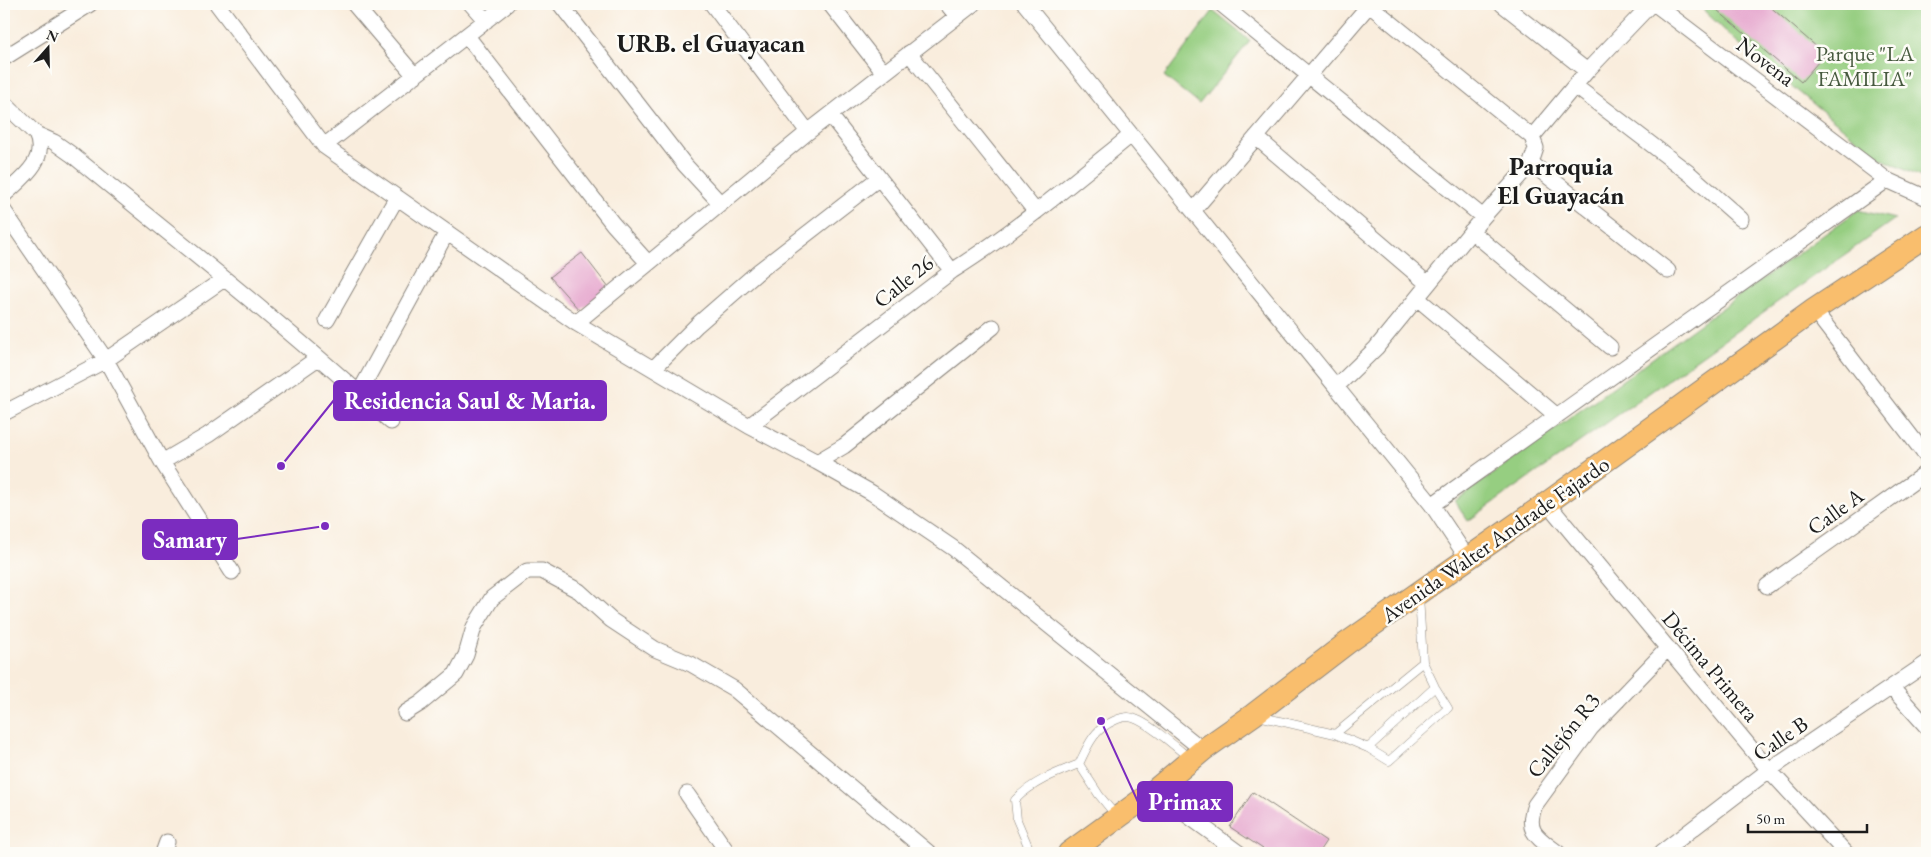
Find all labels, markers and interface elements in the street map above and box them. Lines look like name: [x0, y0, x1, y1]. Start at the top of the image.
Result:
north arrow: [22, 22, 72, 72]
text: N: [44, 25, 61, 46]
district label: URB. el Guayacan: [617, 27, 805, 60]
street label: Novena: [1731, 30, 1801, 93]
park label: Parque "LA FAMILIA": [1816, 39, 1915, 93]
district label: Parroquia El Guayacán: [1498, 150, 1624, 212]
street label: Calle 26: [867, 248, 940, 314]
callout: Residencia Saul & Maria.: [334, 381, 606, 420]
text: Residencia Saul & Maria.: [344, 385, 596, 416]
street label: Avenida Walter Andrade Fajardo: [1375, 449, 1615, 630]
street label: Calle A: [1801, 481, 1870, 542]
callout: Samary: [143, 520, 237, 559]
text: Samary: [153, 524, 227, 556]
street label: Décima Primera: [1656, 605, 1766, 728]
street label: Callejón R3: [1520, 687, 1607, 784]
street label: Calle B: [1747, 709, 1814, 767]
callout: Primax: [1138, 782, 1232, 821]
text: Primax: [1148, 786, 1222, 817]
scale bar: [1748, 802, 1867, 834]
text: 50 m: [1756, 809, 1785, 828]

